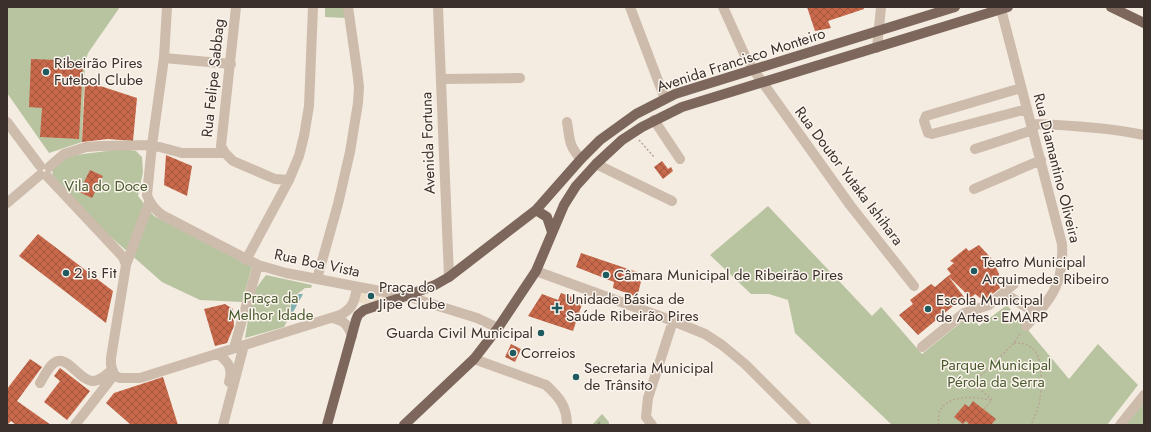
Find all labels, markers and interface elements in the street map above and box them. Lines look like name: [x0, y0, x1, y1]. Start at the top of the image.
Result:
street label: Rua Felipe Sabbag: [196, 18, 230, 138]
street label: Avenida Francisco Monteiro: [654, 22, 828, 98]
place label: Ribeirão Pires Futebol Clube: [54, 52, 143, 91]
marker: Ribeirão Pires Futebol Clube: [41, 67, 51, 77]
street label: Rua Diamantino Oliveira: [1028, 91, 1086, 245]
street label: Avenida Fortuna: [415, 92, 441, 194]
street label: Rua Doutor Yutaka Ishihara: [789, 102, 909, 250]
park label: Vila do Doce: [64, 175, 148, 197]
street label: Rua Boa Vista: [272, 243, 362, 283]
place label: Teatro Municipal Arquimedes Ribeiro: [982, 251, 1109, 290]
place label: 2 is Fit: [74, 262, 117, 284]
place label: Câmara Municipal de Ribeirão Pires: [614, 264, 843, 286]
marker: Teatro Municipal Arquimedes Ribeiro: [969, 266, 979, 276]
marker: 2 is Fit: [61, 268, 71, 278]
marker: Câmara Municipal de Ribeirão Pires: [601, 270, 611, 280]
place label: Praça do Jipe Clube: [377, 276, 445, 315]
park label: Praça da Melhor Idade: [229, 287, 314, 326]
place label: Unidade Básica de Saúde Ribeirão Pires: [566, 288, 698, 327]
place label: Escola Municipal de Artes - EMARP: [936, 289, 1048, 328]
marker: Praça do Jipe Clube: [366, 291, 376, 301]
marker: Unidade Básica de Saúde Ribeirão Pires: [551, 302, 563, 314]
marker: Escola Municipal de Artes - EMARP: [923, 304, 933, 314]
place label: Guarda Civil Municipal: [386, 322, 533, 344]
marker: Guarda Civil Municipal: [536, 328, 546, 338]
place label: Correios: [521, 342, 575, 364]
marker: Correios: [508, 348, 518, 358]
park label: Parque Municipal Pérola da Serra: [941, 354, 1051, 393]
place label: Secretaria Municipal de Trânsito: [584, 357, 713, 396]
marker: Secretaria Municipal de Trânsito: [571, 372, 581, 382]

